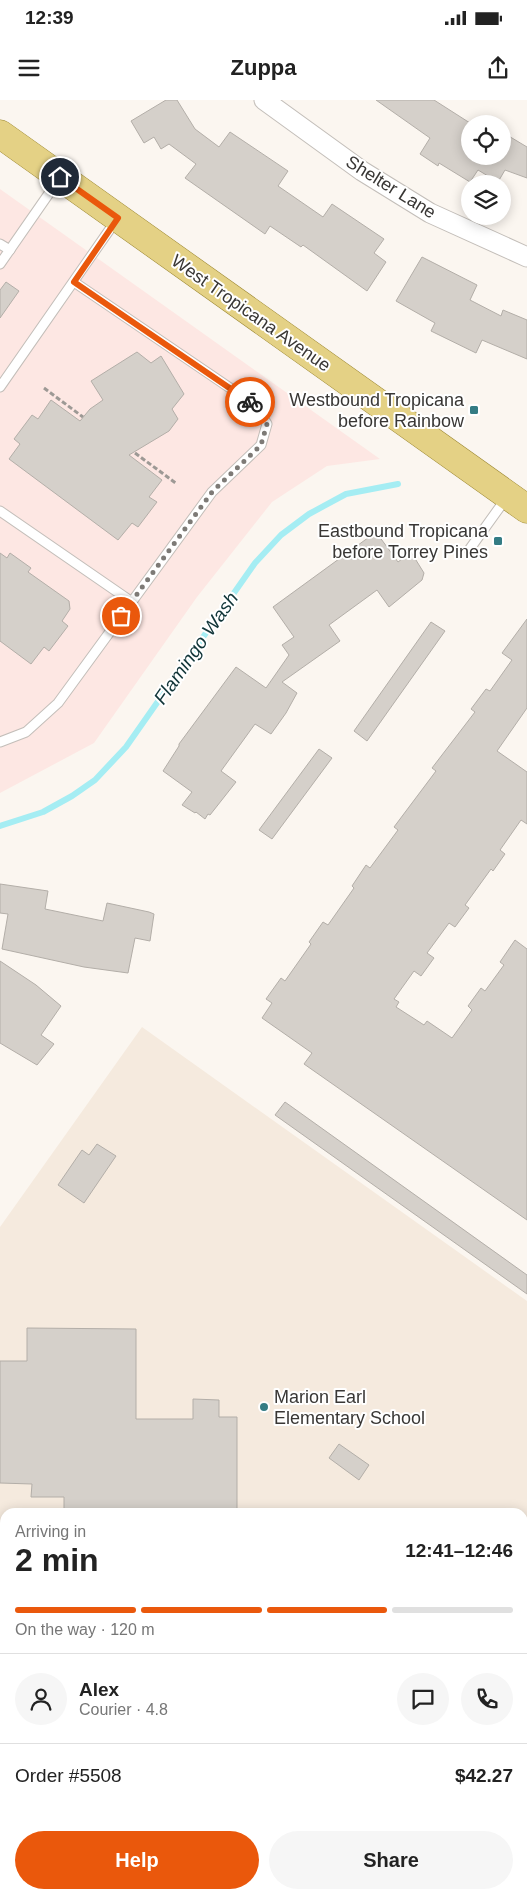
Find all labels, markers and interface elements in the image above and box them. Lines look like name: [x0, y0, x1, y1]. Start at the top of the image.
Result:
text: 12:39: [25, 7, 74, 28]
icon: menu: [15, 54, 43, 82]
icon: share: [484, 54, 512, 82]
text: Zuppa: [231, 55, 297, 80]
map controls: [461, 115, 511, 225]
button: locate: [461, 115, 511, 165]
street label: Shelter Lane: [342, 151, 440, 223]
pin: [39, 156, 81, 198]
icon: home: [46, 163, 74, 191]
button: layers: [461, 175, 511, 225]
street label: West Tropicana Avenue: [168, 250, 334, 376]
courier: [225, 377, 275, 427]
icon: bike: [236, 388, 264, 416]
place label: Westbound Tropicana before Rainbow: [289, 390, 465, 431]
marker: Westbound Tropicana before Rainbow: [468, 404, 480, 416]
place label: Eastbound Tropicana before Torrey Pines: [318, 521, 489, 562]
marker: Eastbound Tropicana before Torrey Pines: [492, 535, 504, 547]
water label: Flamingo Wash: [150, 588, 242, 708]
pin: [100, 595, 142, 637]
icon: bag: [107, 602, 135, 630]
place label: Marion Earl Elementary School: [274, 1387, 425, 1428]
marker: Marion Earl Elementary School: [258, 1401, 270, 1413]
text: Arriving in: [15, 1523, 86, 1540]
text: 12:41–12:46: [405, 1540, 513, 1561]
text: 2 min: [15, 1542, 99, 1578]
text: On the way · 120 m: [15, 1621, 155, 1638]
button: person: [15, 1673, 67, 1725]
button: chat: [397, 1673, 449, 1725]
button: phone: [461, 1673, 513, 1725]
text: Alex: [79, 1679, 119, 1700]
text: Courier · 4.8: [79, 1701, 168, 1718]
text: Order #5508: [15, 1765, 122, 1786]
text: $42.27: [455, 1765, 513, 1786]
button: Help: [15, 1831, 259, 1889]
button: Share: [269, 1831, 513, 1889]

